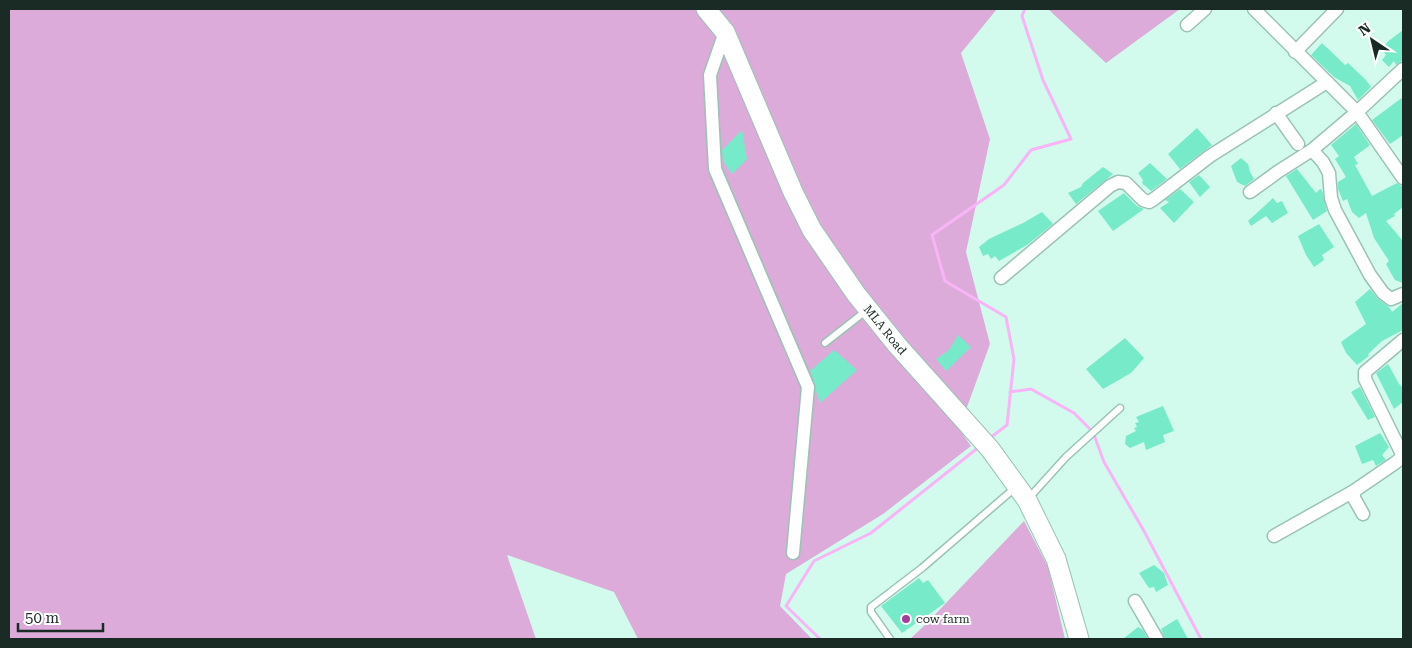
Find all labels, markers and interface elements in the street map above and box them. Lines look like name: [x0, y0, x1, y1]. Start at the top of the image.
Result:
north arrow: [1347, 15, 1397, 65]
text: N: [1356, 20, 1374, 39]
street label: MLA Road: [861, 302, 910, 358]
scale bar: [18, 600, 102, 632]
text: 50 m: [25, 609, 60, 627]
place label: cow farm: [916, 612, 970, 626]
marker: cow farm: [900, 613, 912, 625]

